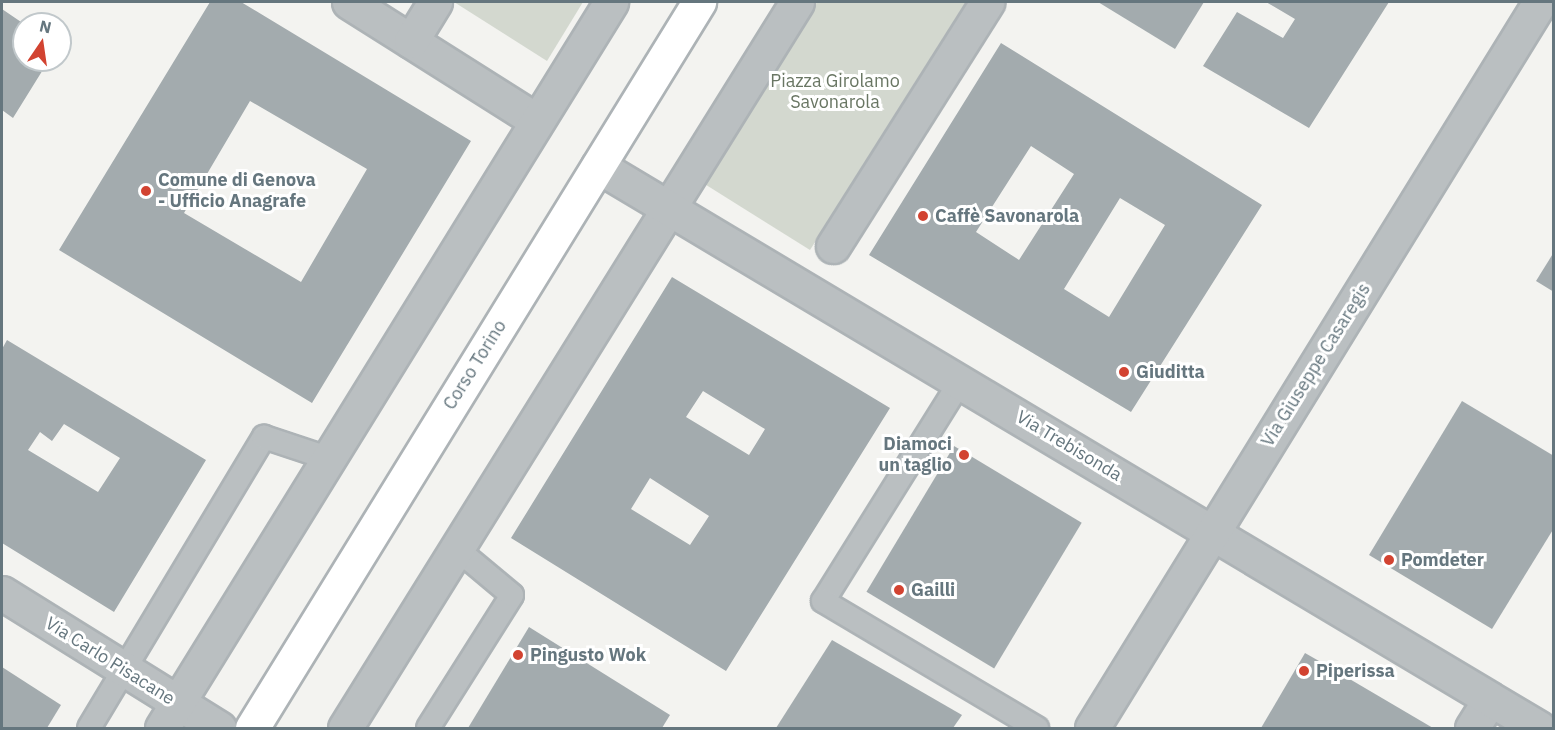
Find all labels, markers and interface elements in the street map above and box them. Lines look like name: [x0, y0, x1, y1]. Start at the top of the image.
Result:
north arrow: [12, 12, 72, 72]
text: N: [38, 15, 53, 37]
park label: Piazza Girolamo Savonarola: [770, 71, 900, 113]
place label: Comune di Genova - Ufficio Anagrafe: [158, 170, 316, 213]
marker: Comune di Genova - Ufficio Anagrafe: [139, 184, 153, 198]
place label: Caffè Savonarola: [935, 205, 1079, 227]
marker: Caffè Savonarola: [916, 209, 930, 223]
street label: Via Giuseppe Casaregis: [1257, 279, 1375, 451]
street label: Corso Torino: [439, 316, 511, 414]
place label: Giuditta: [1136, 361, 1205, 383]
marker: Giuditta: [1117, 365, 1131, 379]
street label: Via Trebisonda: [1012, 406, 1126, 486]
place label: Diamoci un taglio: [878, 434, 952, 476]
marker: Diamoci un taglio: [957, 448, 971, 462]
place label: Pomdeter: [1401, 549, 1484, 571]
marker: Pomdeter: [1382, 553, 1396, 567]
place label: Gailli: [911, 579, 955, 601]
marker: Gailli: [892, 583, 906, 597]
street label: Via Carlo Pisacane: [41, 612, 179, 710]
place label: Pingusto Wok: [530, 644, 646, 666]
marker: Pingusto Wok: [511, 648, 525, 662]
place label: Piperissa: [1316, 660, 1395, 682]
marker: Piperissa: [1297, 664, 1311, 678]

